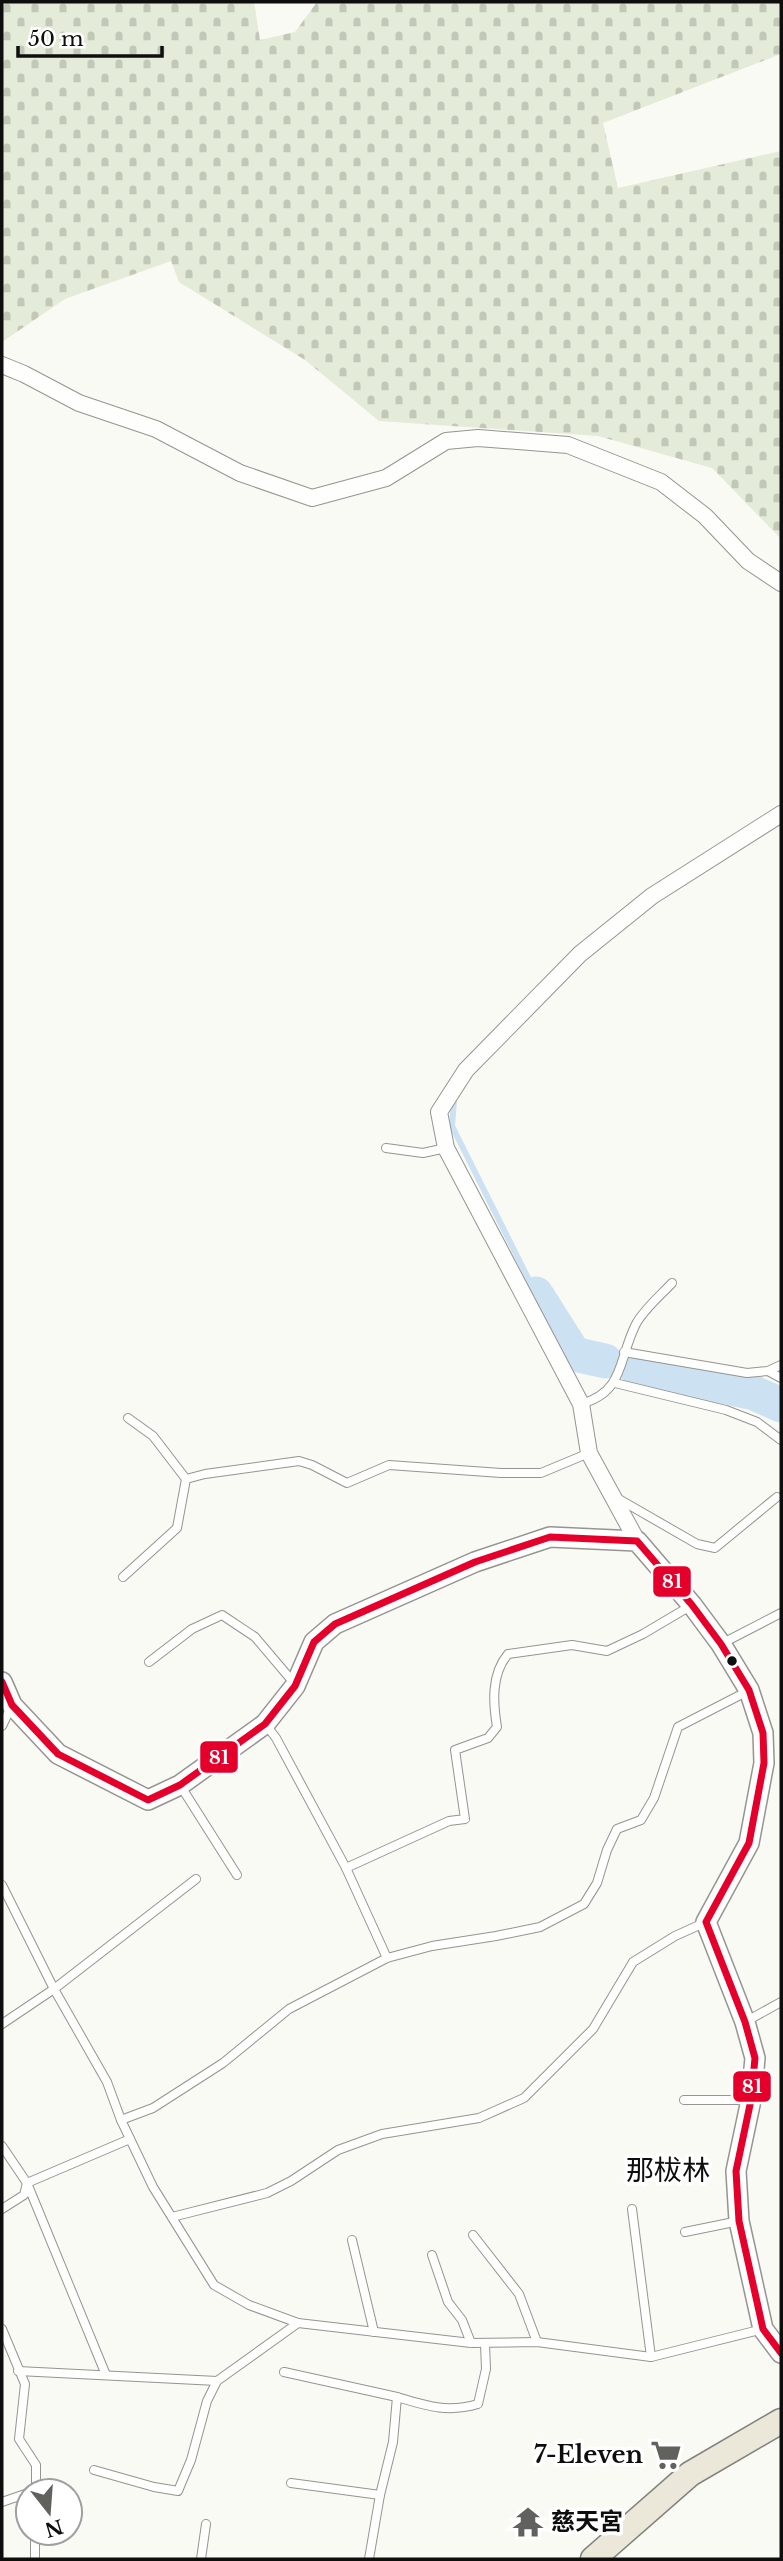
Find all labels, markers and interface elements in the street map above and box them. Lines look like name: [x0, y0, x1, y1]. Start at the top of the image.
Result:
scale bar: [18, 14, 161, 58]
text: 50 m: [28, 26, 84, 52]
line badge: 81: [652, 1565, 692, 1598]
text: 81: [662, 1570, 682, 1593]
unlabelled marker: [725, 1654, 739, 1668]
line badge: 81: [199, 1740, 239, 1774]
text: 81: [209, 1746, 229, 1769]
line badge: 81: [732, 2070, 772, 2103]
text: 81: [742, 2075, 762, 2098]
district label: 那柭林: [626, 2153, 710, 2188]
supermarket icon: 7-Eleven: [649, 2438, 683, 2472]
place label: 7-Eleven: [534, 2440, 644, 2469]
north arrow: [14, 2477, 84, 2547]
temple icon: 慈天宮: [511, 2505, 545, 2539]
place label: 慈天宮: [551, 2507, 623, 2536]
text: N: [42, 2514, 66, 2541]

